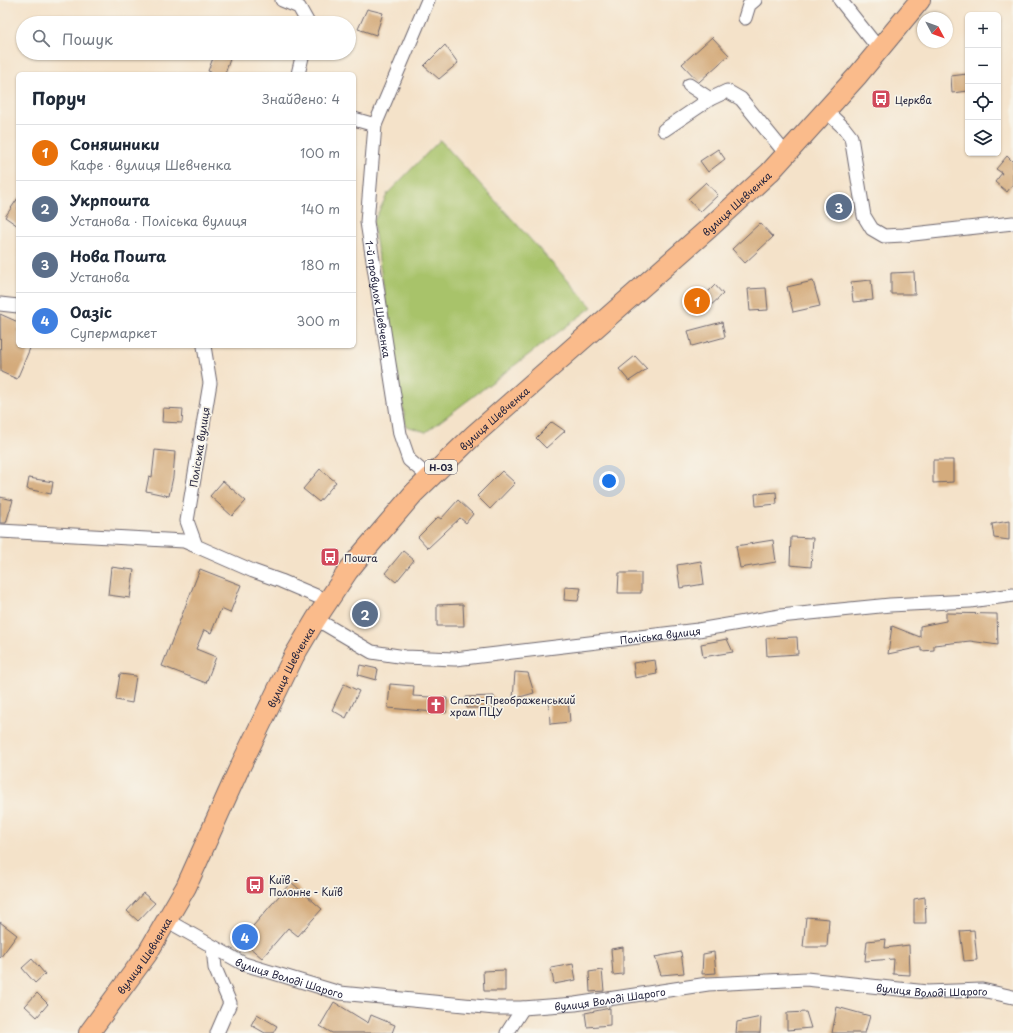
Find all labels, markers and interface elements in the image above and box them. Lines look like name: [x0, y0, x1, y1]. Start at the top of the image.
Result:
north arrow: [917, 12, 953, 48]
map controls: [965, 12, 1001, 156]
button: +: [965, 12, 1001, 48]
search box: [16, 16, 356, 60]
icon: search: [30, 27, 52, 49]
text: Пошук: [62, 27, 113, 50]
button: −: [965, 48, 1001, 84]
button: locate: [965, 84, 1001, 120]
text: Поруч: [32, 85, 86, 111]
bus stop icon: Церква: [870, 88, 892, 110]
text: Знайдено: 4: [262, 89, 340, 108]
place label: Церква: [895, 92, 932, 107]
button: layers: [965, 120, 1001, 156]
text: Соняшники: [70, 132, 160, 155]
text: 1: [42, 143, 48, 162]
text: 100 m: [300, 143, 340, 162]
text: Кафе · вулиця Шевченка: [70, 155, 231, 174]
street label: вулиця Шевченка: [698, 167, 775, 239]
text: Укрпошта: [70, 188, 150, 211]
pin: 3: [826, 192, 852, 222]
text: 2: [40, 199, 50, 218]
text: 140 m: [301, 199, 340, 218]
text: Установа · Поліська вулиця: [70, 211, 247, 230]
street label: 1-й провулок Шевченка: [362, 239, 396, 359]
text: Нова Пошта: [70, 244, 166, 267]
text: 3: [41, 255, 49, 274]
text: 180 m: [301, 255, 340, 274]
text: Установа: [70, 267, 130, 286]
pin: 1: [684, 286, 710, 316]
text: Оазіс: [70, 300, 112, 323]
text: 4: [41, 311, 49, 330]
text: 300 m: [296, 311, 340, 330]
text: Супермаркет: [70, 323, 157, 342]
street label: вулиця Шевченка: [455, 382, 533, 453]
street label: Поліська вулиця: [185, 406, 213, 488]
road number: Н-03: [425, 460, 457, 474]
your location: [599, 471, 619, 491]
bus stop icon: Пошта: [319, 546, 341, 568]
place label: Пошта: [344, 550, 378, 565]
pin: 2: [352, 599, 378, 629]
street label: Поліська вулиця: [619, 622, 701, 647]
street label: вулиця Шевченка: [263, 623, 318, 710]
place label: Спасо-Преображенський храм ПЦУ: [450, 692, 576, 719]
church icon: Спасо-Преображенський храм ПЦУ: [425, 694, 447, 716]
place label: Київ - Полонне - Київ: [269, 872, 343, 899]
bus stop icon: Київ - Полонне - Київ: [244, 874, 266, 896]
street label: вулиця Шевченка: [113, 914, 175, 997]
pin: 4: [232, 922, 258, 952]
street label: вулиця Володі Шарого: [233, 953, 344, 1001]
street label: вулиця Володі Шарого: [875, 979, 990, 1000]
street label: вулиця Володі Шарого: [554, 983, 667, 1013]

